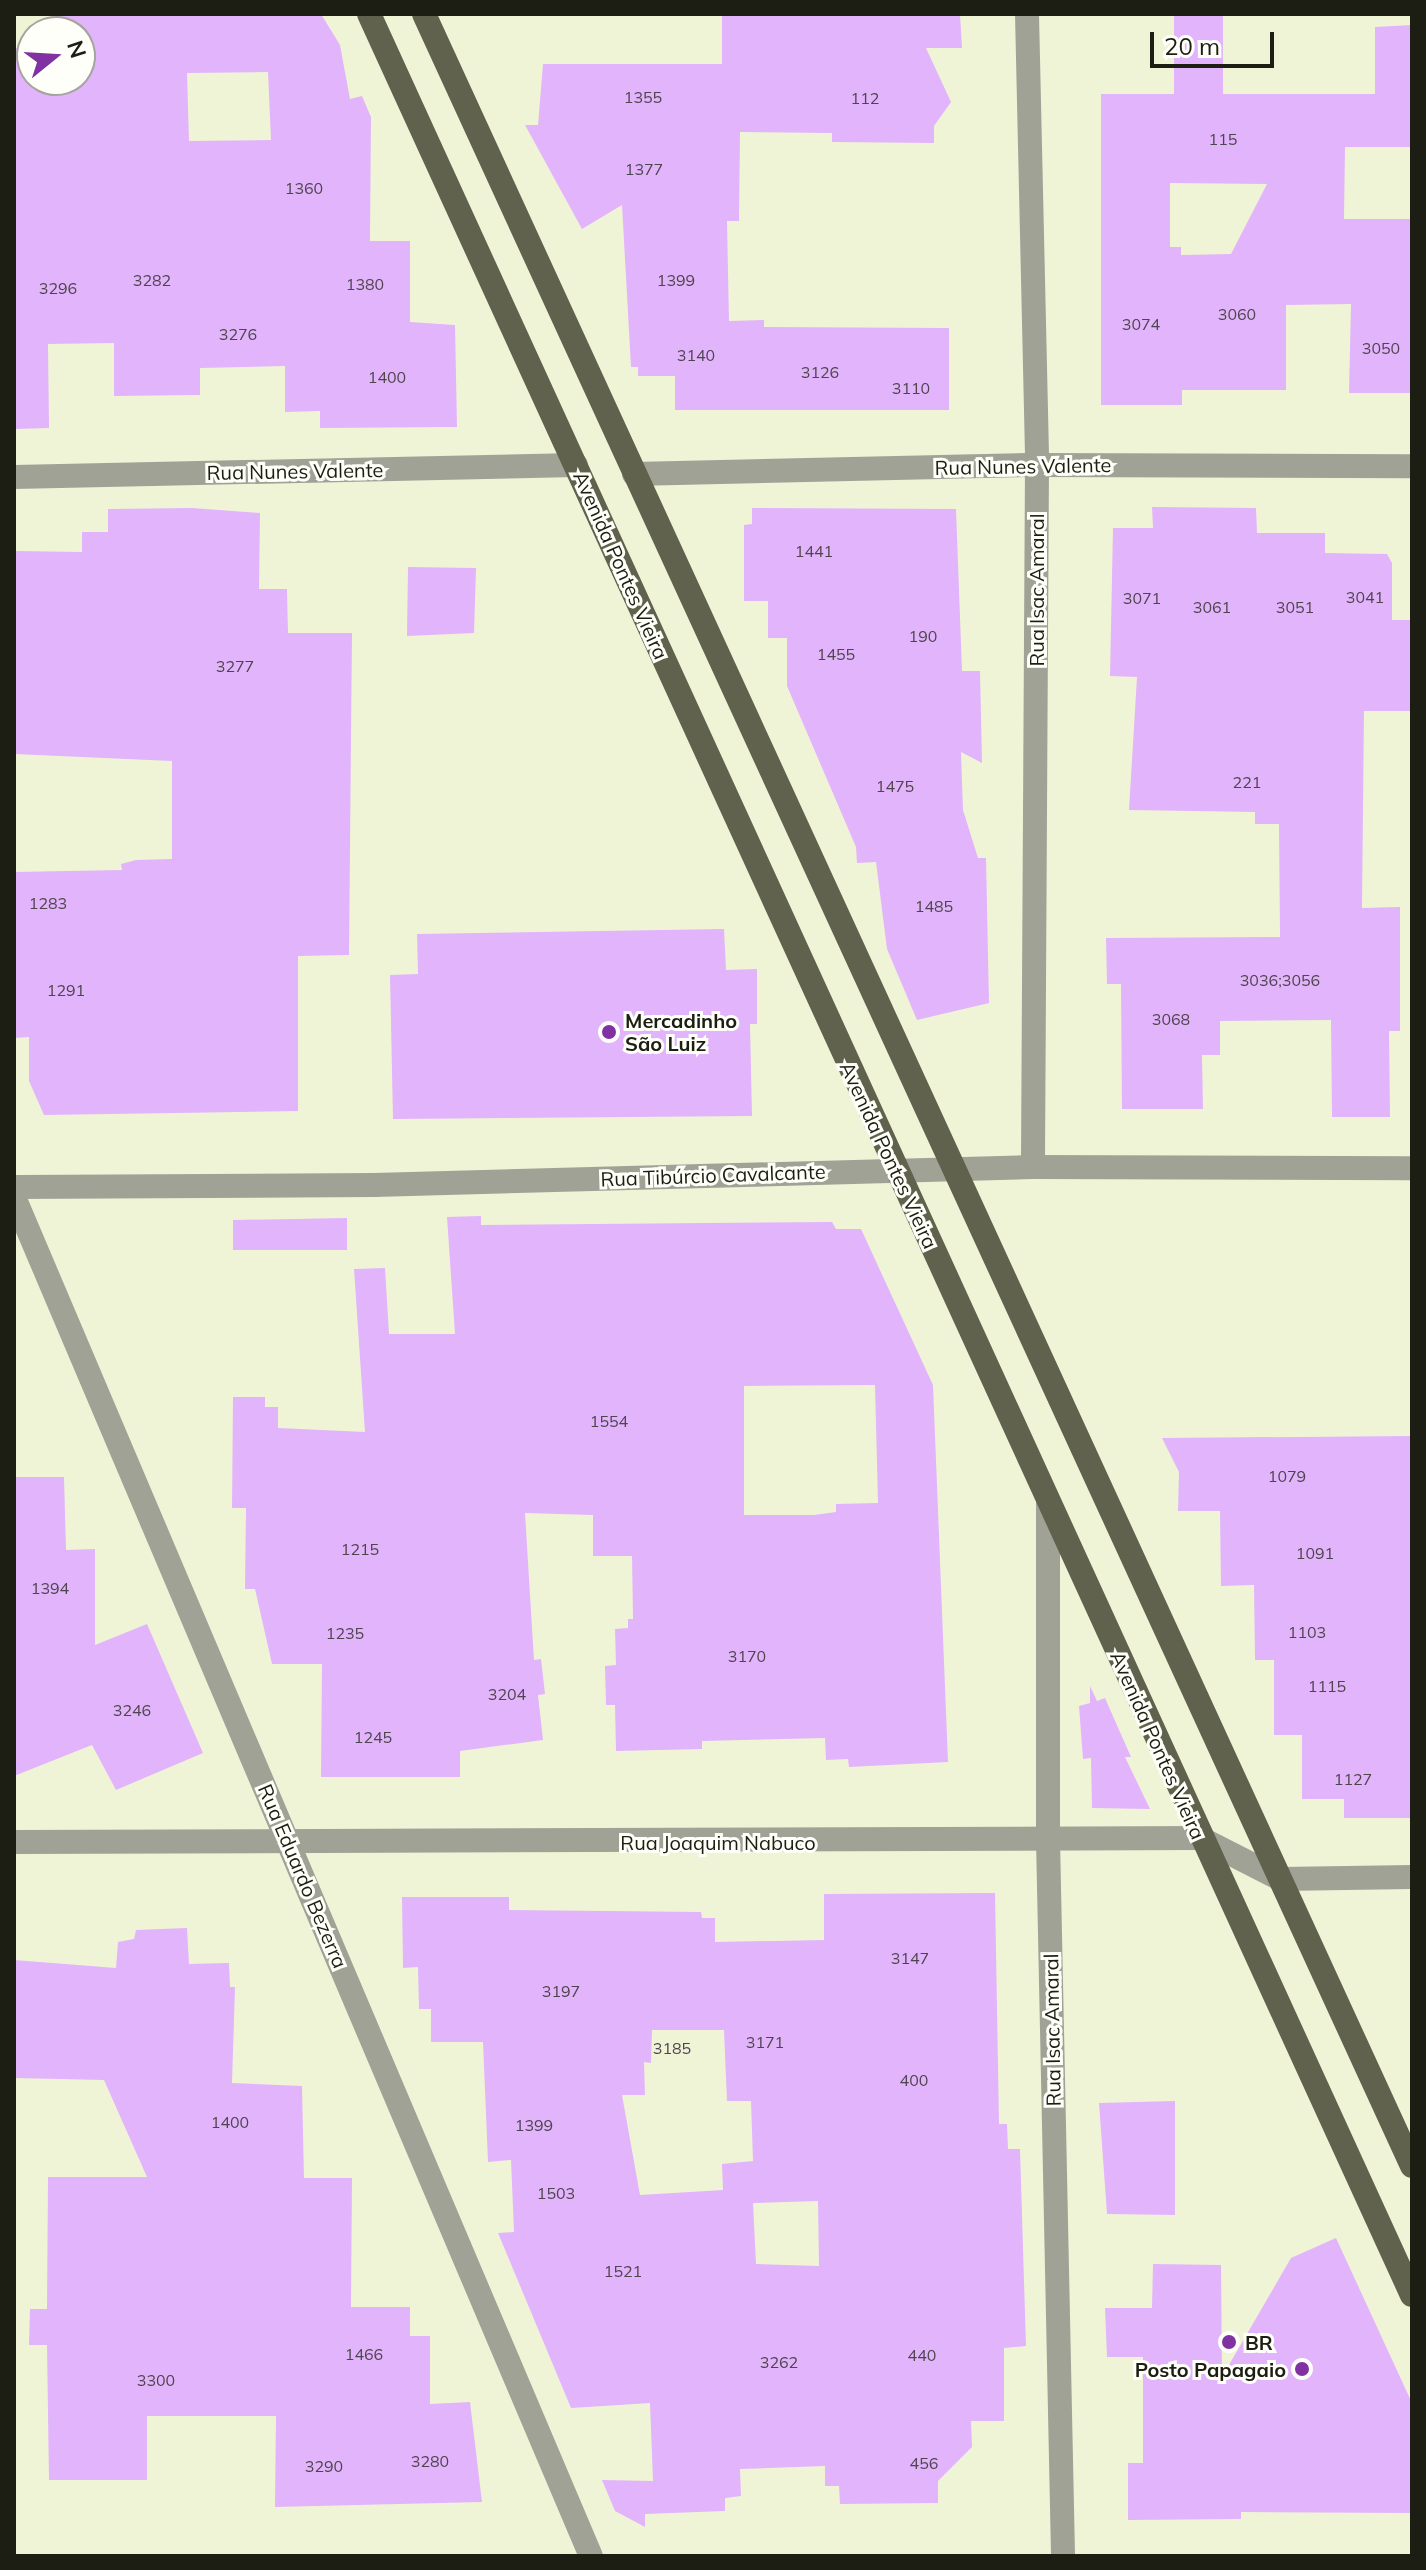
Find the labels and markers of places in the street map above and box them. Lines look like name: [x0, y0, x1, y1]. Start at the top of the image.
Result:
place label: Mercadinho São Luiz: [625, 1008, 737, 1055]
marker: Mercadinho São Luiz: [600, 1023, 618, 1041]
place label: BR: [1245, 2330, 1273, 2354]
marker: BR: [1220, 2333, 1238, 2351]
place label: Posto Papagaio: [1135, 2357, 1286, 2381]
marker: Posto Papagaio: [1293, 2360, 1311, 2378]

